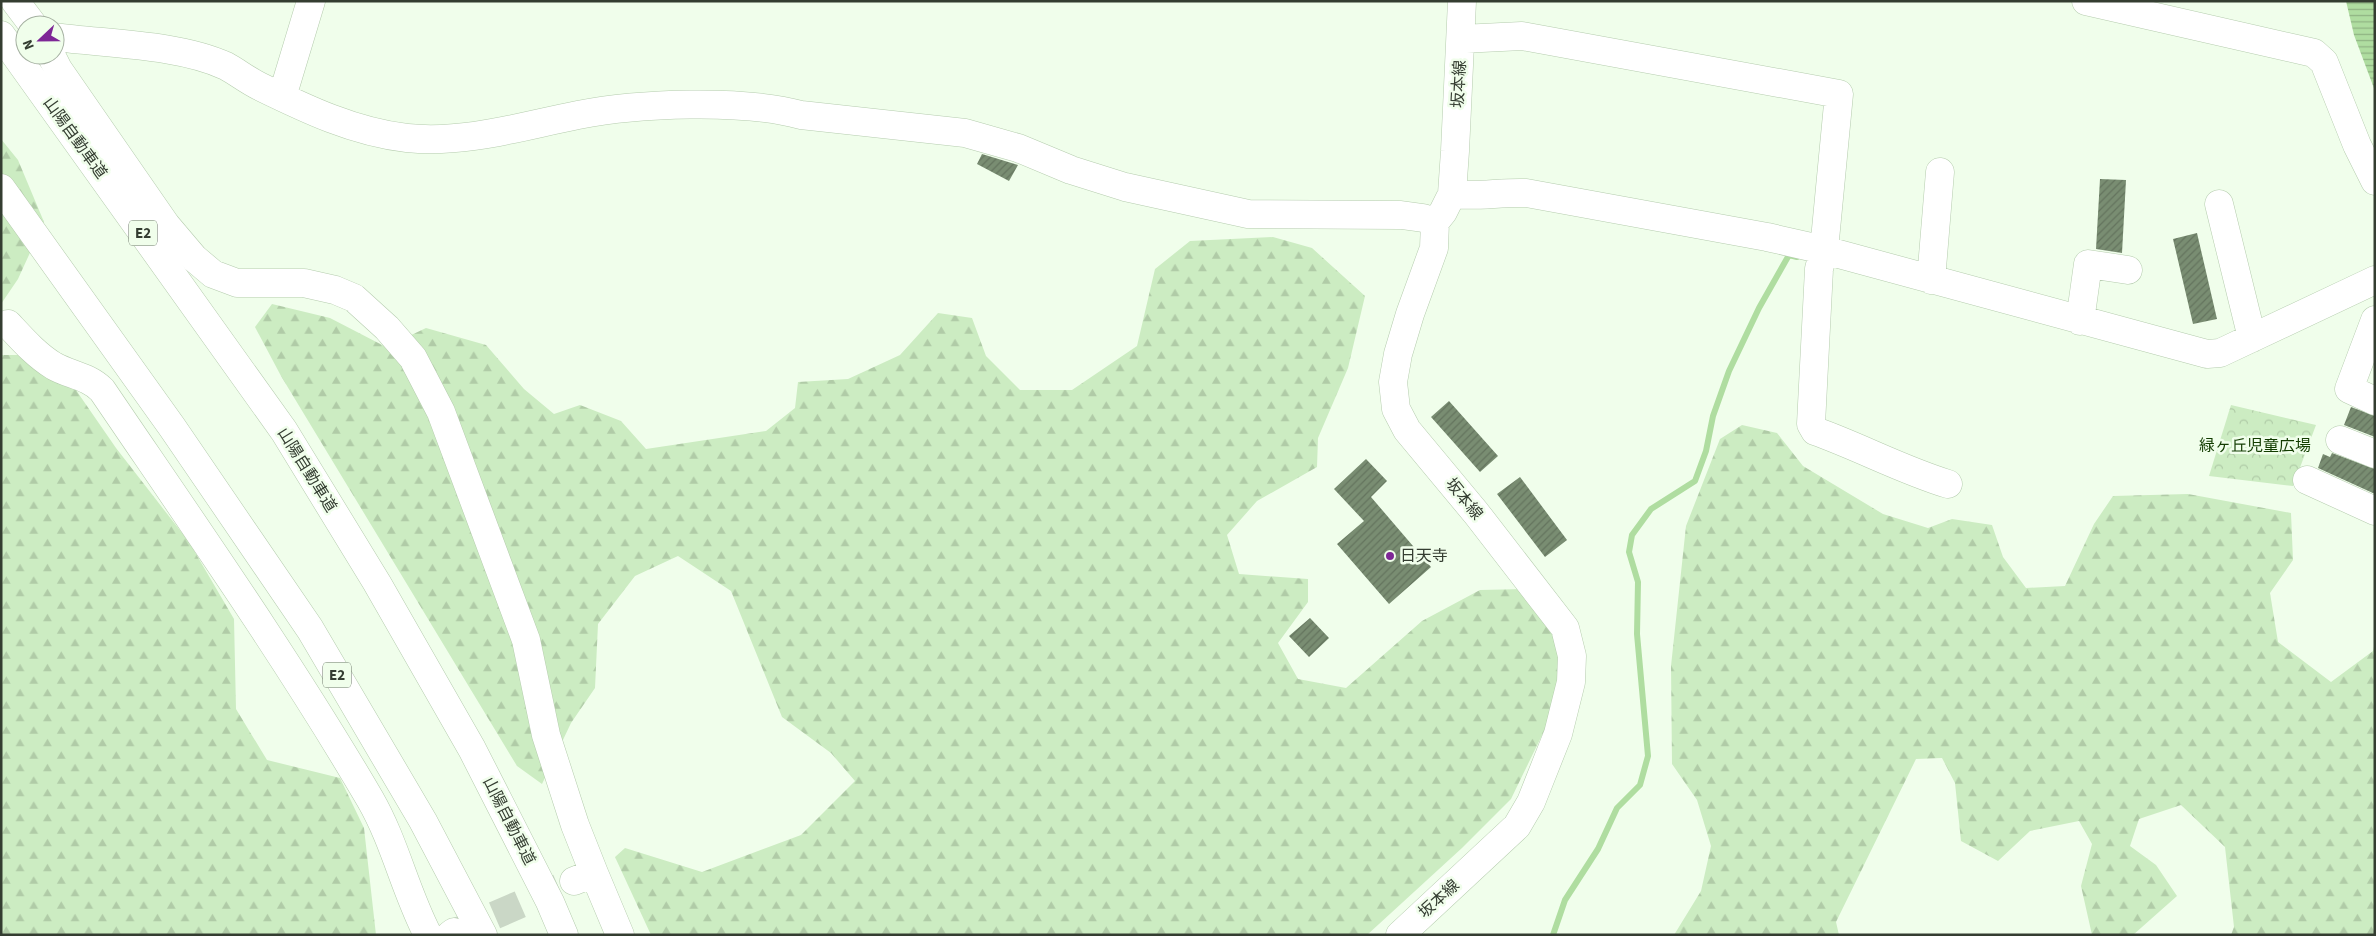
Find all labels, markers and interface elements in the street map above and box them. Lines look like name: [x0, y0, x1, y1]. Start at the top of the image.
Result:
north arrow: [15, 15, 65, 65]
text: N: [18, 36, 40, 53]
street label: 坂本線: [1447, 59, 1471, 109]
street label: 山陽自動車道: [38, 93, 112, 183]
road number: E2: [129, 220, 157, 246]
street label: 山陽自動車道: [272, 423, 342, 517]
park label: 緑ヶ丘児童広場: [2199, 435, 2311, 457]
street label: 坂本線: [1440, 473, 1488, 525]
place label: 日天寺: [1400, 545, 1448, 567]
marker: 日天寺: [1384, 550, 1396, 562]
road number: E2: [323, 662, 351, 688]
street label: 山陽自動車道: [477, 773, 541, 869]
street label: 坂本線: [1414, 875, 1464, 923]

